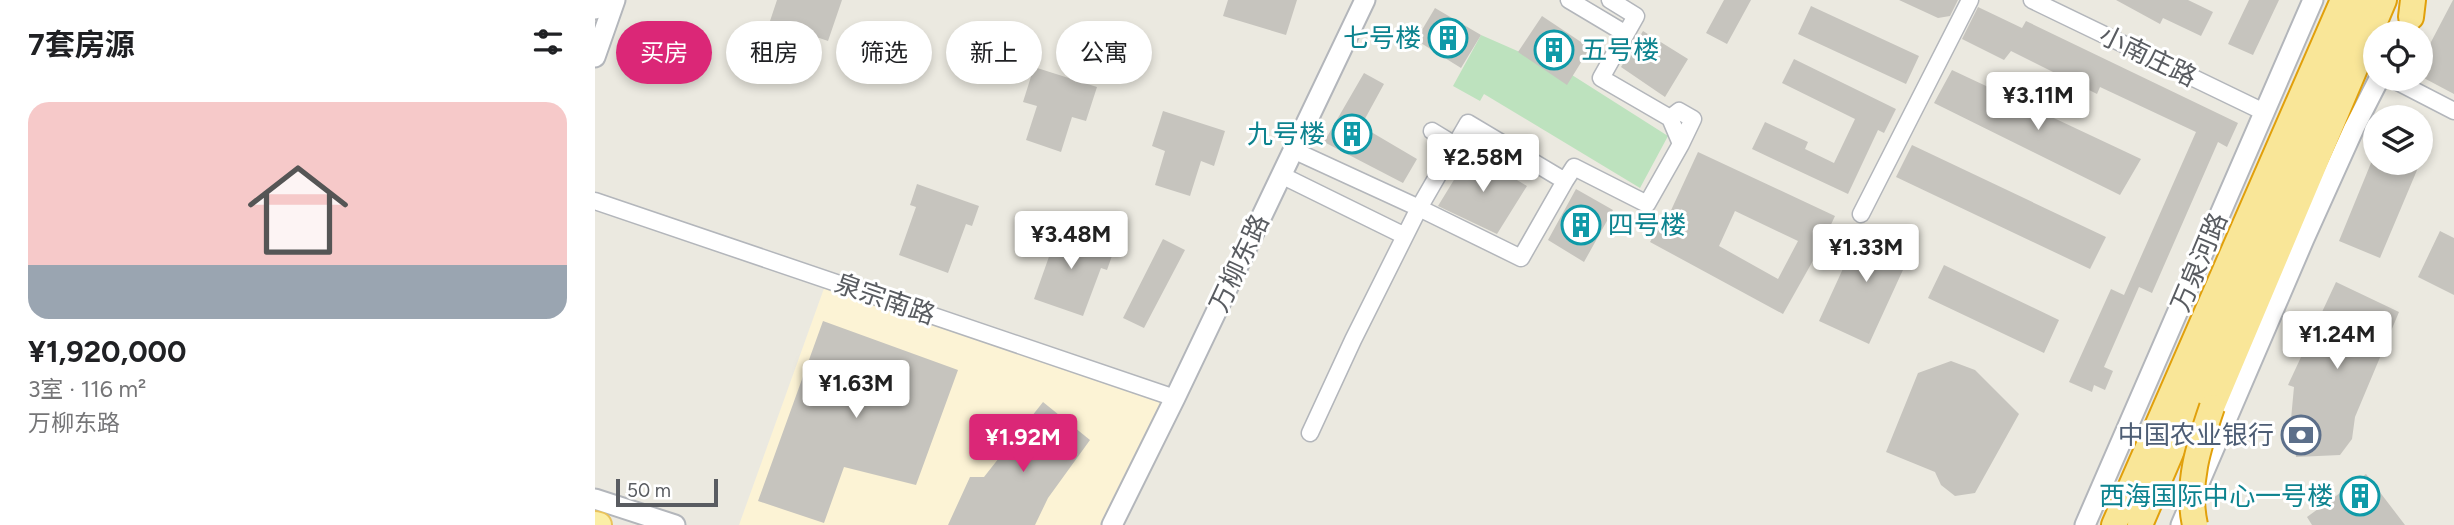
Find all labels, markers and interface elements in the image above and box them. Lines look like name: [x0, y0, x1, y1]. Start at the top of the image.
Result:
building icon: 七号楼: [1427, 17, 1469, 59]
street label: 小南庄路: [2094, 19, 2202, 93]
chip: 买房: [616, 21, 712, 84]
chip: 租房: [726, 21, 822, 84]
chip: 筛选: [836, 21, 932, 84]
chip: 新上: [946, 21, 1042, 84]
chip: 公寓: [1056, 21, 1152, 84]
map controls: [2363, 21, 2433, 175]
button: locate: [2363, 21, 2433, 91]
place label: 七号楼: [1343, 22, 1421, 54]
icon: filters: [529, 23, 567, 61]
text: 7套房源: [28, 26, 135, 63]
building icon: 五号楼: [1533, 29, 1575, 71]
place label: 五号楼: [1581, 34, 1659, 66]
pin: ¥3.11M: [1981, 72, 2095, 132]
text: ¥3.11M: [2002, 81, 2074, 109]
button: layers: [2363, 105, 2433, 175]
building icon: 九号楼: [1331, 113, 1373, 155]
place label: 九号楼: [1247, 118, 1325, 150]
pin: ¥2.58M: [1426, 134, 1540, 194]
text: ¥2.58M: [1443, 143, 1523, 171]
icon: home: [235, 147, 361, 273]
building icon: 四号楼: [1560, 204, 1602, 246]
street label: 万泉河路: [2164, 208, 2234, 316]
street label: 万柳东路: [1203, 209, 1275, 317]
place label: 四号楼: [1608, 209, 1686, 241]
pin: ¥3.48M: [1014, 212, 1128, 271]
text: ¥3.48M: [1031, 220, 1111, 248]
pin: ¥1.33M: [1809, 224, 1923, 284]
text: ¥1.33M: [1829, 233, 1903, 261]
street label: 泉宗南路: [831, 267, 939, 331]
pin: ¥1.24M: [2280, 312, 2394, 371]
text: ¥1.24M: [2299, 320, 2375, 348]
text: ¥1,920,000: [28, 333, 187, 370]
pin: ¥1.63M: [799, 360, 913, 420]
text: ¥1.63M: [819, 369, 893, 397]
text: 3室 · 116 m²: [28, 375, 146, 403]
text: 万柳东路: [28, 409, 120, 437]
pin: ¥1.92M: [966, 414, 1080, 474]
bank icon: 中国农业银行: [2280, 414, 2322, 456]
place label: 中国农业银行: [2118, 419, 2274, 451]
text: ¥1.92M: [985, 423, 1061, 451]
building icon: 西海国际中心一号楼: [2339, 475, 2381, 517]
scale bar: [616, 476, 717, 508]
text: 50 m: [627, 479, 671, 502]
place label: 西海国际中心一号楼: [2099, 480, 2333, 512]

